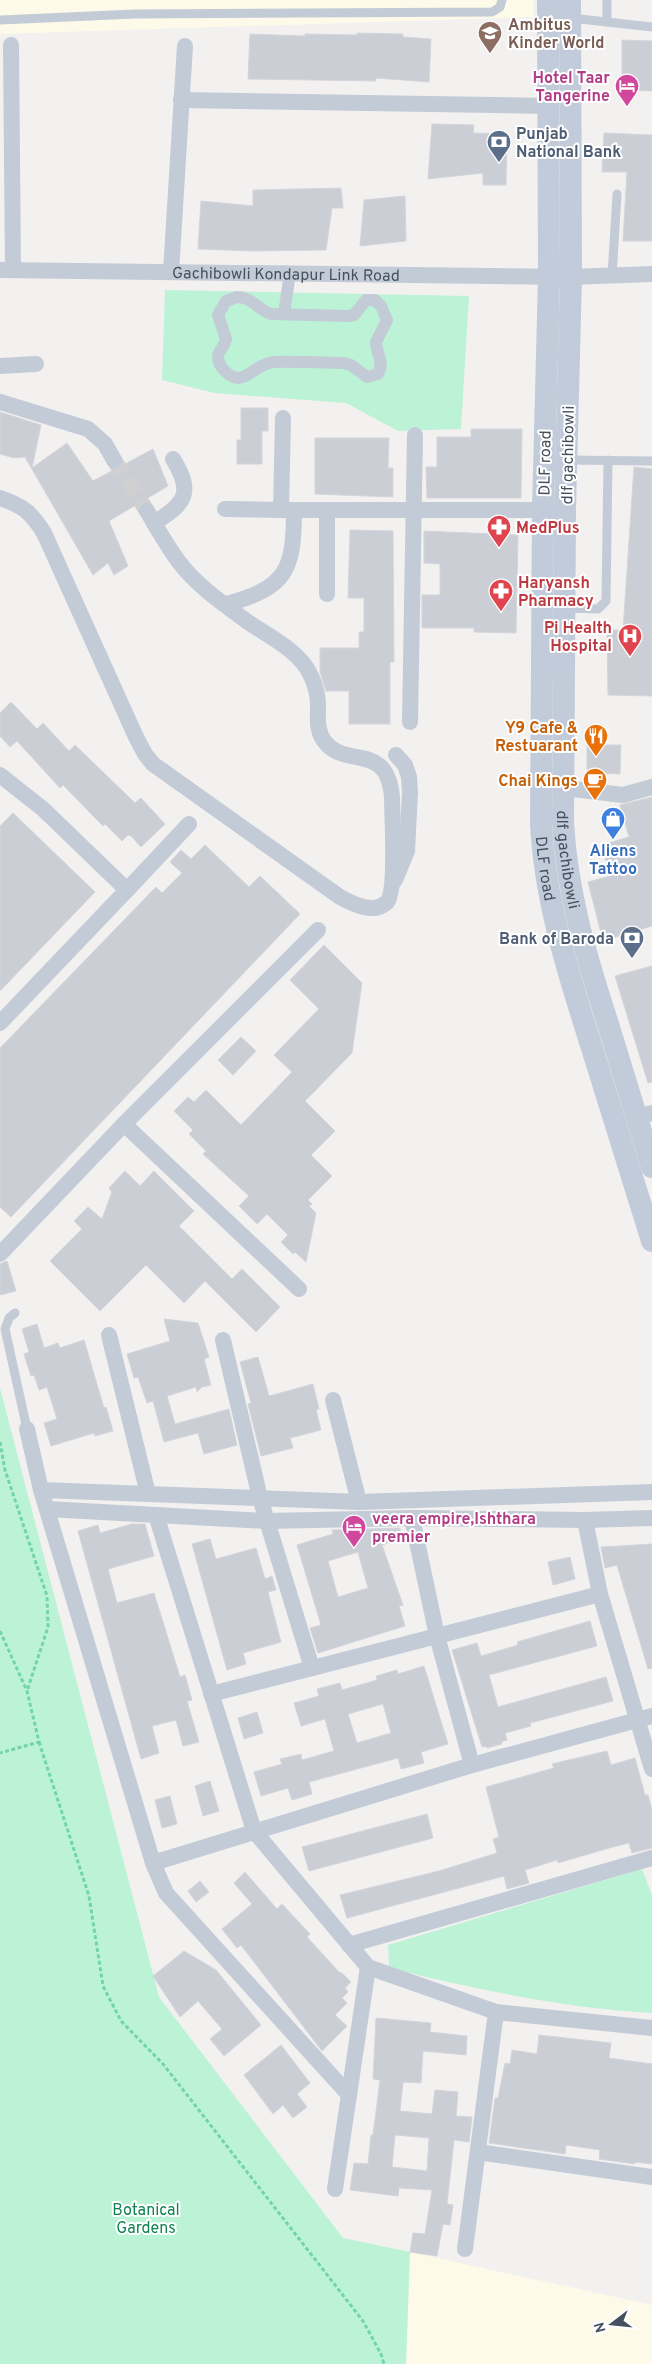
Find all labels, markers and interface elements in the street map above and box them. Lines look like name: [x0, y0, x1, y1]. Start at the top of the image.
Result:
place label: Ambitus Kinder World: [508, 16, 605, 54]
school or university icon: Ambitus Kinder World: [477, 20, 503, 54]
place label: Hotel Taar Tangerine: [533, 69, 610, 107]
hotel icon: Hotel Taar Tangerine: [614, 73, 640, 107]
place label: Punjab National Bank: [516, 125, 621, 163]
bank icon: Punjab National Bank: [486, 129, 512, 163]
street label: Gachibowli Kondapur Link Road: [172, 264, 400, 287]
street label: dlf gachibowli: [558, 405, 580, 505]
street label: DLF road: [535, 430, 557, 496]
pharmacy icon: MedPlus: [486, 514, 512, 548]
place label: MedPlus: [516, 519, 580, 539]
place label: Haryansh Pharmacy: [518, 574, 594, 612]
pharmacy icon: Haryansh Pharmacy: [488, 578, 514, 612]
place label: Pi Health Hospital: [544, 619, 612, 657]
hospital icon: Pi Health Hospital: [617, 623, 643, 657]
place label: Y9 Cafe & Restuarant: [495, 719, 578, 757]
restaurant icon: Y9 Cafe & Restuarant: [583, 723, 609, 757]
cafe icon: Chai Kings: [582, 767, 608, 801]
place label: Chai Kings: [498, 772, 578, 792]
shop icon: Aliens Tattoo: [600, 806, 626, 840]
street label: dlf gachibowli: [551, 810, 583, 911]
street label: DLF road: [530, 836, 559, 903]
place label: Aliens Tattoo: [589, 842, 637, 880]
bank icon: Bank of Baroda: [619, 925, 645, 959]
place label: Bank of Baroda: [499, 930, 614, 950]
place label: veera empire,Ishthara premier: [372, 1510, 536, 1548]
hotel icon: veera empire,Ishthara premier: [341, 1514, 367, 1548]
park label: Botanical Gardens: [112, 2201, 180, 2239]
north arrow: [587, 2299, 637, 2349]
text: N: [591, 2320, 611, 2334]

